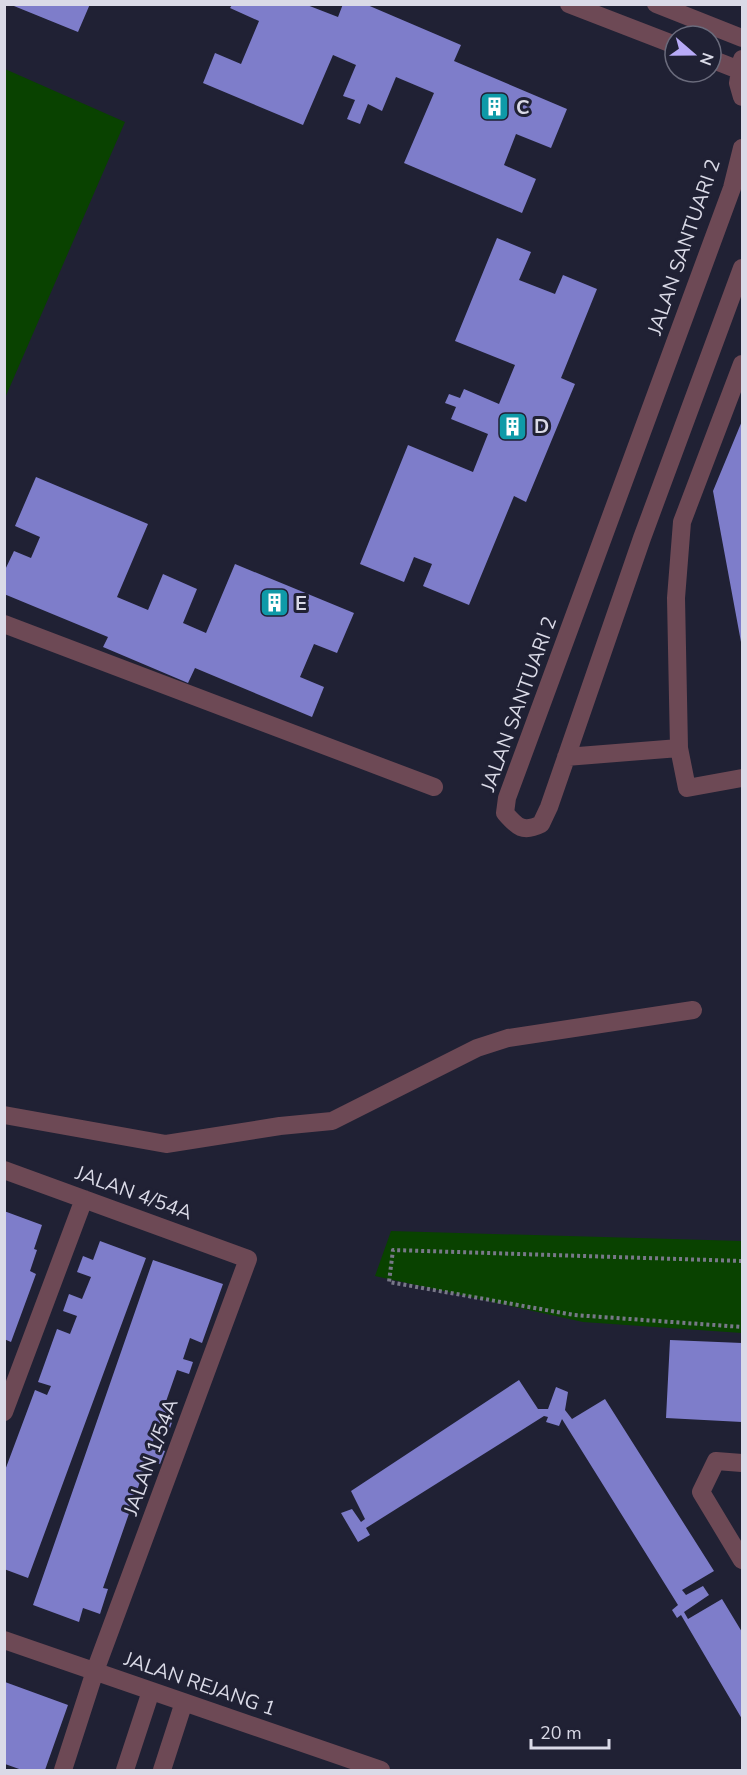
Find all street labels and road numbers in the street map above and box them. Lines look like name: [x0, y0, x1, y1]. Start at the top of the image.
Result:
street label: JALAN SANTUARI 2: [641, 155, 727, 340]
street label: JALAN SANTUARI 2: [474, 613, 563, 796]
street label: JALAN 4/54A: [71, 1159, 196, 1227]
street label: JALAN 1/54A: [117, 1395, 185, 1520]
street label: JALAN REJANG 1: [120, 1645, 279, 1723]

